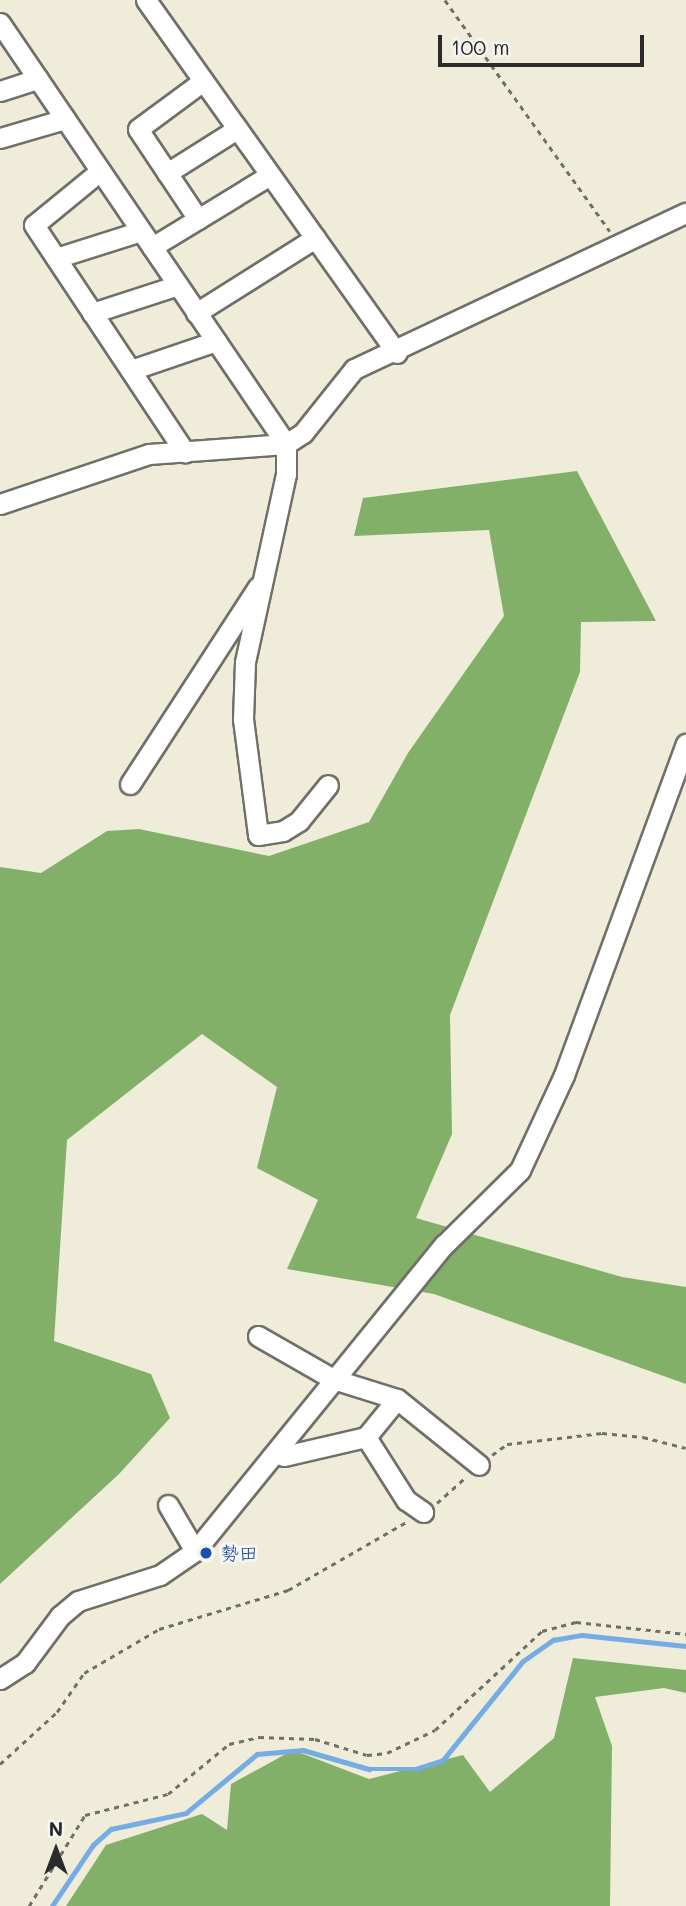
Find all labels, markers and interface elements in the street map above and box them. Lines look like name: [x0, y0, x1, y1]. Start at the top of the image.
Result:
scale bar: [441, 21, 648, 65]
text: 100 m: [451, 33, 510, 60]
place label: 勢田: [220, 1542, 258, 1564]
marker: 勢田: [198, 1545, 214, 1561]
north arrow: [21, 1815, 91, 1885]
text: N: [49, 1816, 63, 1841]

